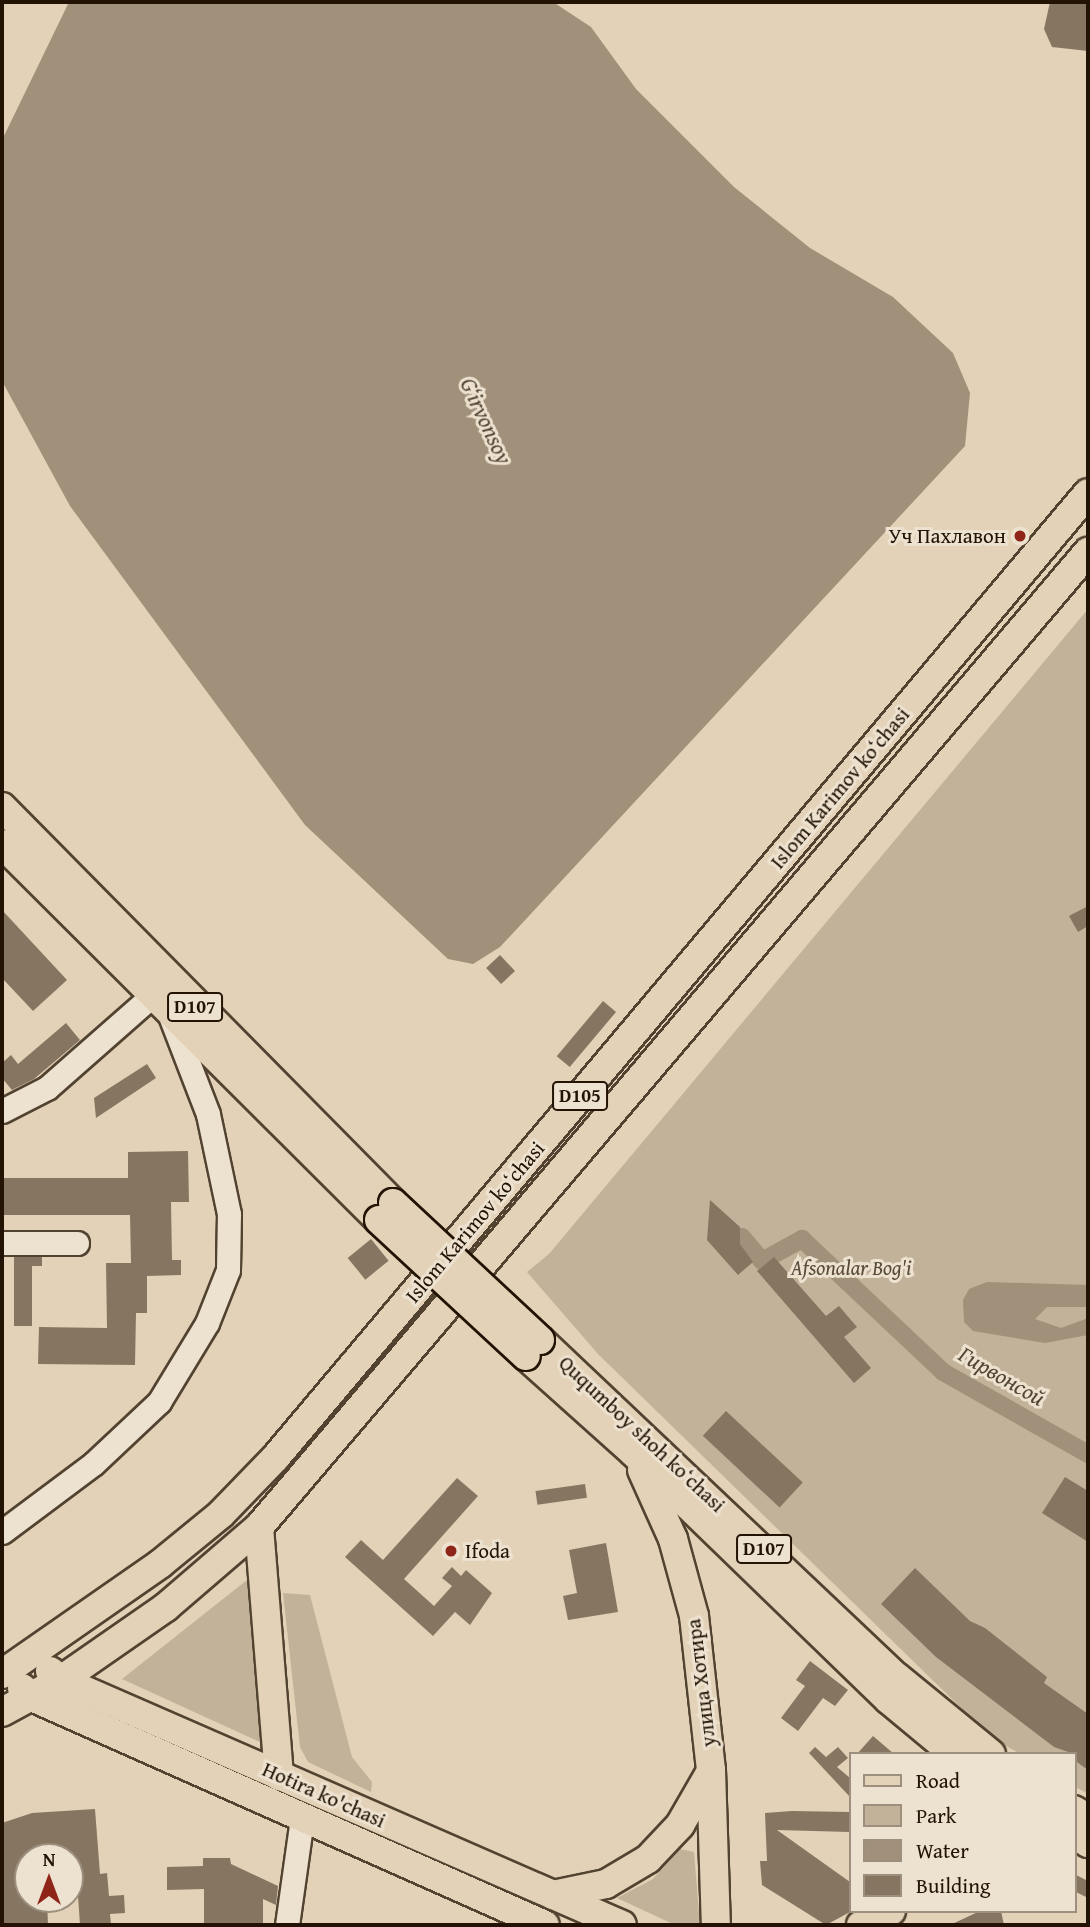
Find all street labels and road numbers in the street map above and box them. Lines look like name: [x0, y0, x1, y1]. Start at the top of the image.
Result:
street label: Islom Karimov koʻchasi: [765, 702, 915, 874]
road number: D107: [167, 992, 223, 1023]
road number: D105: [552, 1080, 608, 1112]
street label: Islom Karimov koʻchasi: [400, 1136, 550, 1308]
street label: Ququmboy shoh koʻchasi: [554, 1350, 730, 1518]
road number: D107: [736, 1534, 792, 1564]
street label: улица Хотира: [681, 1617, 721, 1749]
street label: Hotira ko'chasi: [258, 1757, 390, 1833]

